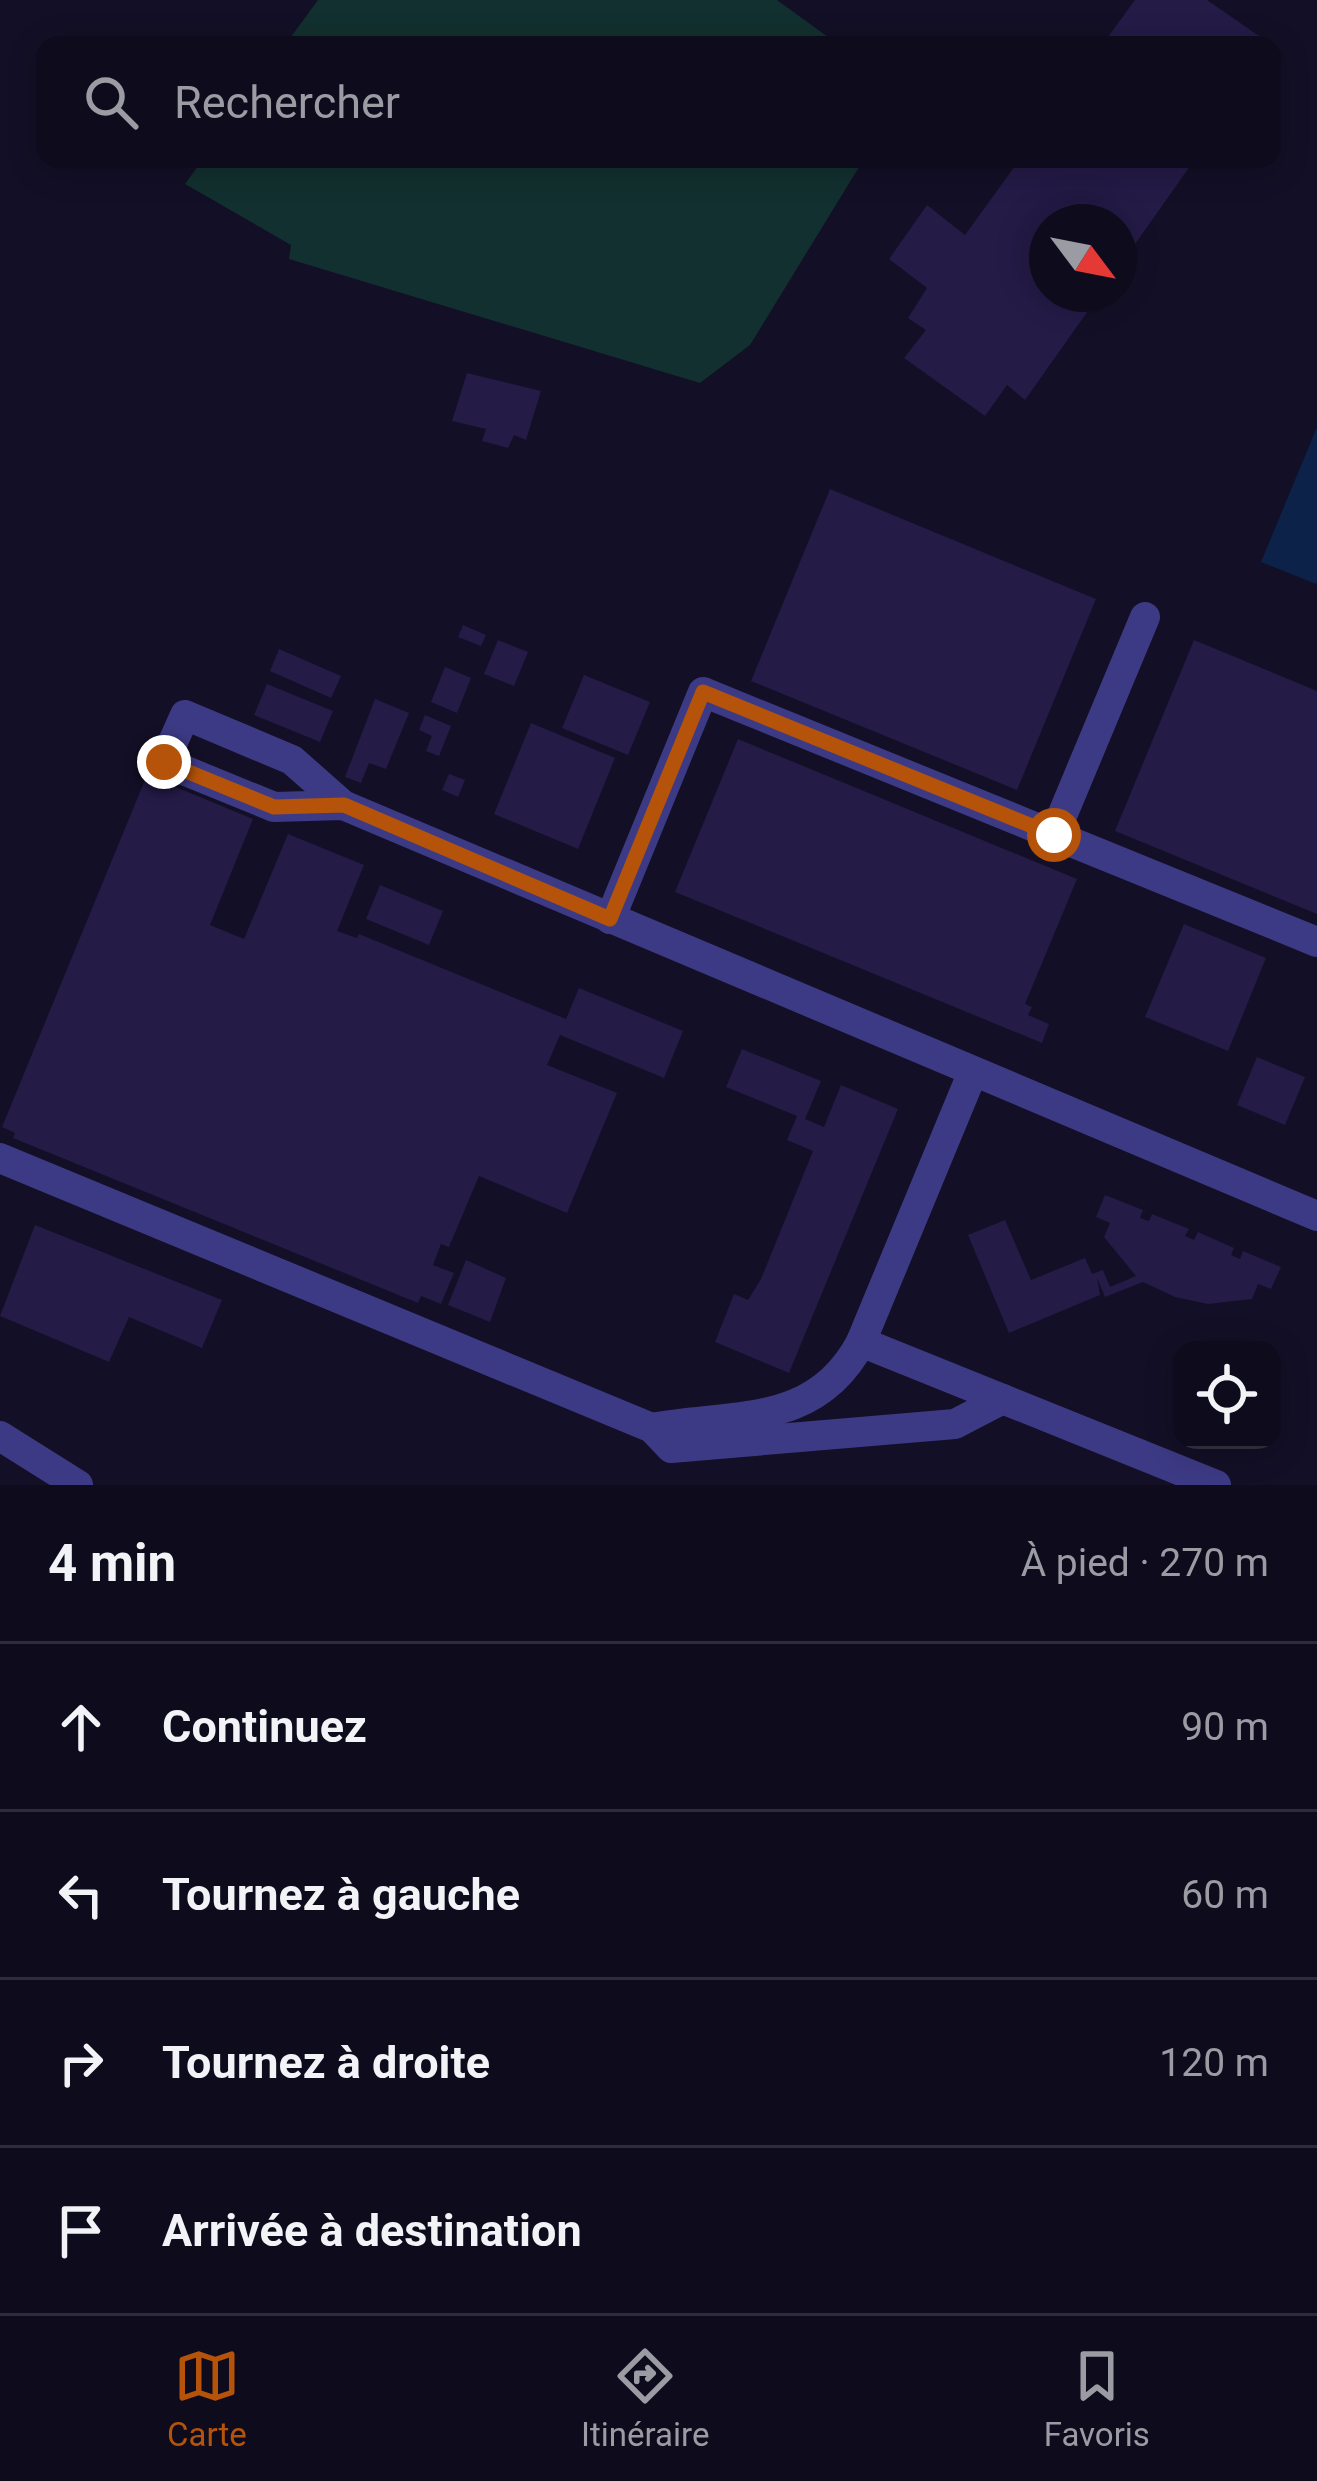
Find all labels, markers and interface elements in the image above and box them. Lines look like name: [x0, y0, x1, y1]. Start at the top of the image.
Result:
search box: [36, 36, 1281, 168]
icon: search: [78, 69, 144, 135]
text: Rechercher: [174, 76, 400, 129]
north arrow: [1029, 204, 1137, 312]
route end: [137, 735, 191, 789]
route start: [1027, 808, 1081, 862]
map controls: [1173, 1341, 1281, 1449]
button: locate: [1173, 1341, 1281, 1449]
text: 4 min: [48, 1534, 176, 1593]
text: À pied · 270 m: [1021, 1540, 1269, 1586]
icon: ahead: [48, 1694, 114, 1760]
text: Continuez: [162, 1700, 367, 1753]
text: 90 m: [1181, 1704, 1269, 1750]
icon: left: [48, 1862, 114, 1928]
text: Tournez à gauche: [162, 1868, 520, 1921]
text: 60 m: [1181, 1872, 1269, 1918]
icon: right: [48, 2030, 114, 2096]
text: Tournez à droite: [162, 2036, 490, 2089]
text: 120 m: [1159, 2040, 1269, 2086]
icon: arrive: [48, 2198, 114, 2264]
text: Arrivée à destination: [162, 2204, 582, 2257]
tab: Carte: [167, 2343, 247, 2454]
tab: Itinéraire: [581, 2343, 709, 2454]
tab: Favoris: [1044, 2343, 1150, 2454]

